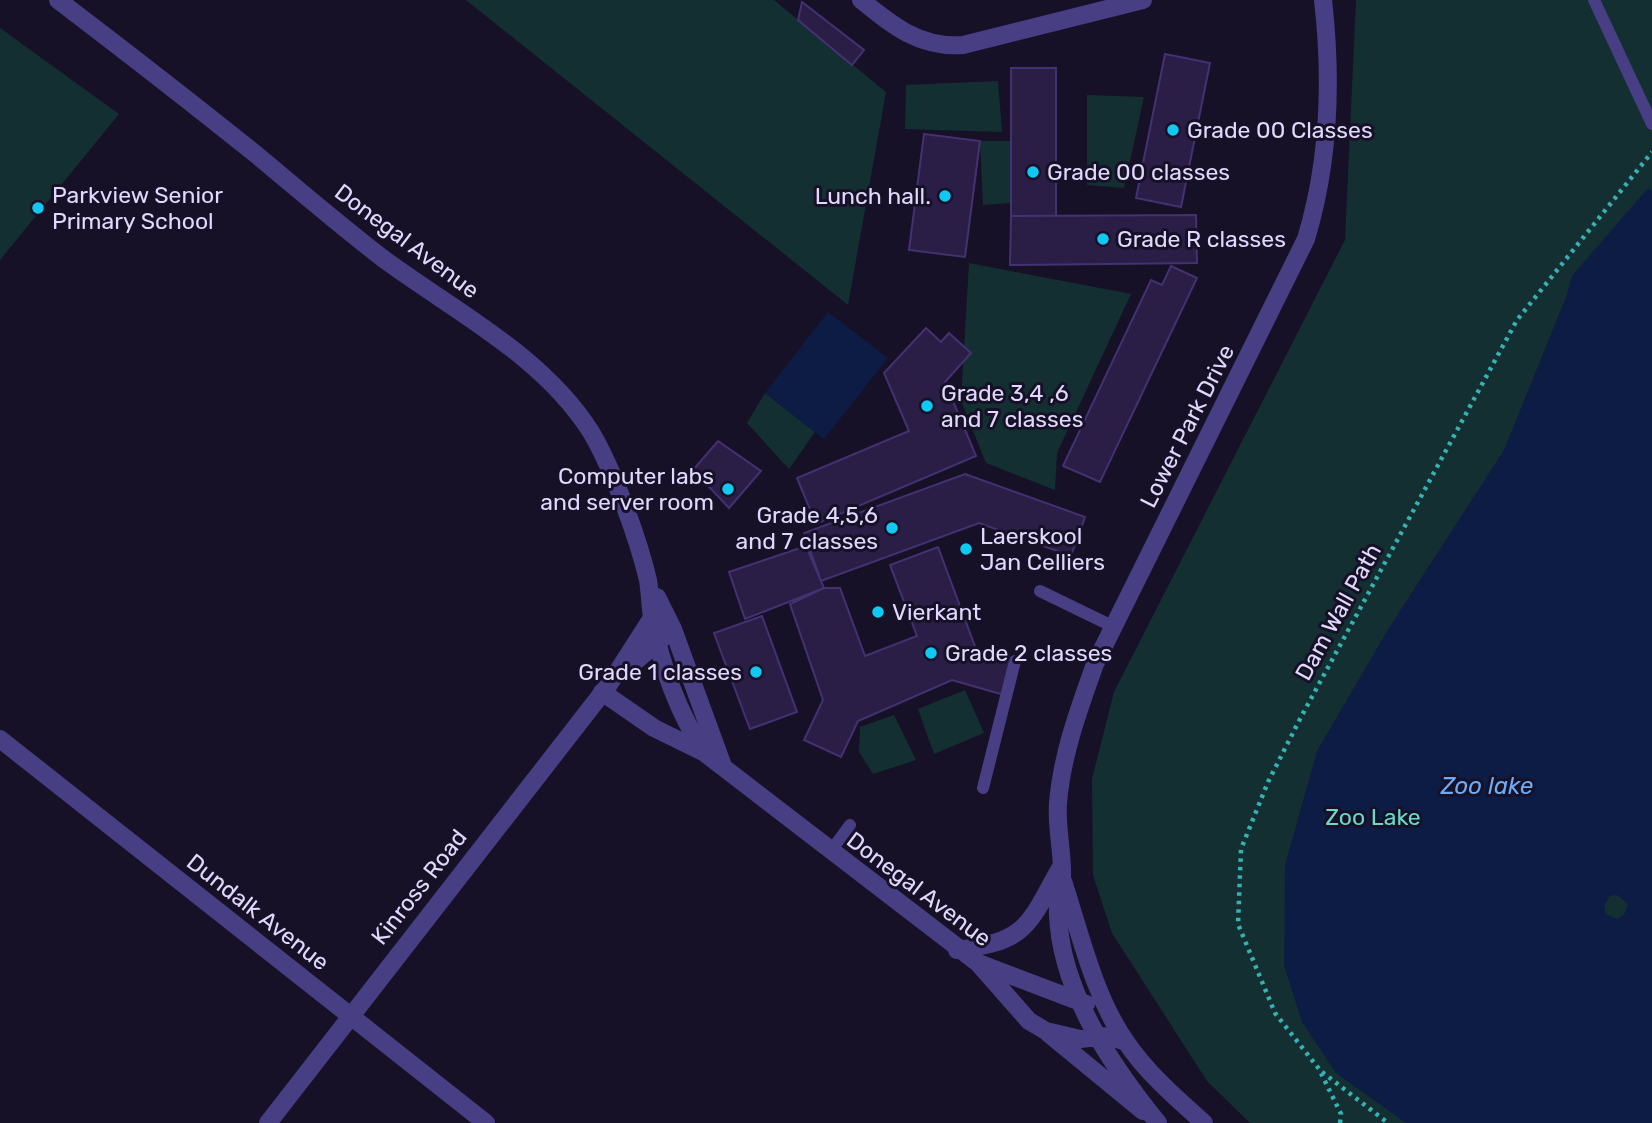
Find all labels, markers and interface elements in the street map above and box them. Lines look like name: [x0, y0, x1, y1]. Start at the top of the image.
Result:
place label: Grade 00 Classes: [1187, 116, 1373, 144]
marker: Grade 00 Classes: [1165, 122, 1181, 138]
place label: Grade 00 classes: [1047, 158, 1230, 186]
marker: Grade 00 classes: [1025, 164, 1041, 180]
street label: Donegal Avenue: [329, 178, 485, 304]
place label: Parkview Senior Primary School: [52, 181, 223, 235]
place label: Lunch hall.: [815, 182, 931, 210]
marker: Lunch hall.: [937, 188, 953, 204]
marker: Parkview Senior Primary School: [30, 200, 46, 216]
place label: Grade R classes: [1117, 225, 1286, 253]
marker: Grade R classes: [1095, 231, 1111, 247]
street label: Lower Park Drive: [1134, 340, 1240, 512]
place label: Grade 3,4 ,6 and 7 classes: [941, 379, 1083, 433]
marker: Grade 3,4 ,6 and 7 classes: [919, 398, 935, 414]
place label: Computer labs and server room: [540, 462, 714, 516]
marker: Computer labs and server room: [720, 481, 736, 497]
place label: Grade 4,5,6 and 7 classes: [736, 501, 878, 555]
marker: Grade 4,5,6 and 7 classes: [884, 520, 900, 536]
place label: Laerskool Jan Celliers: [980, 522, 1105, 576]
street label: Dam Wall Path: [1289, 539, 1387, 685]
marker: Laerskool Jan Celliers: [958, 541, 974, 557]
place label: Vierkant: [892, 598, 981, 626]
marker: Vierkant: [870, 604, 886, 620]
place label: Grade 2 classes: [945, 639, 1112, 667]
marker: Grade 2 classes: [923, 645, 939, 661]
place label: Grade 1 classes: [578, 658, 742, 686]
marker: Grade 1 classes: [748, 664, 764, 680]
water label: Zoo lake: [1440, 772, 1533, 800]
park label: Zoo Lake: [1325, 803, 1421, 831]
street label: Kinross Road: [365, 824, 473, 950]
street label: Donegal Avenue: [841, 826, 997, 952]
street label: Dundalk Avenue: [181, 848, 335, 976]

